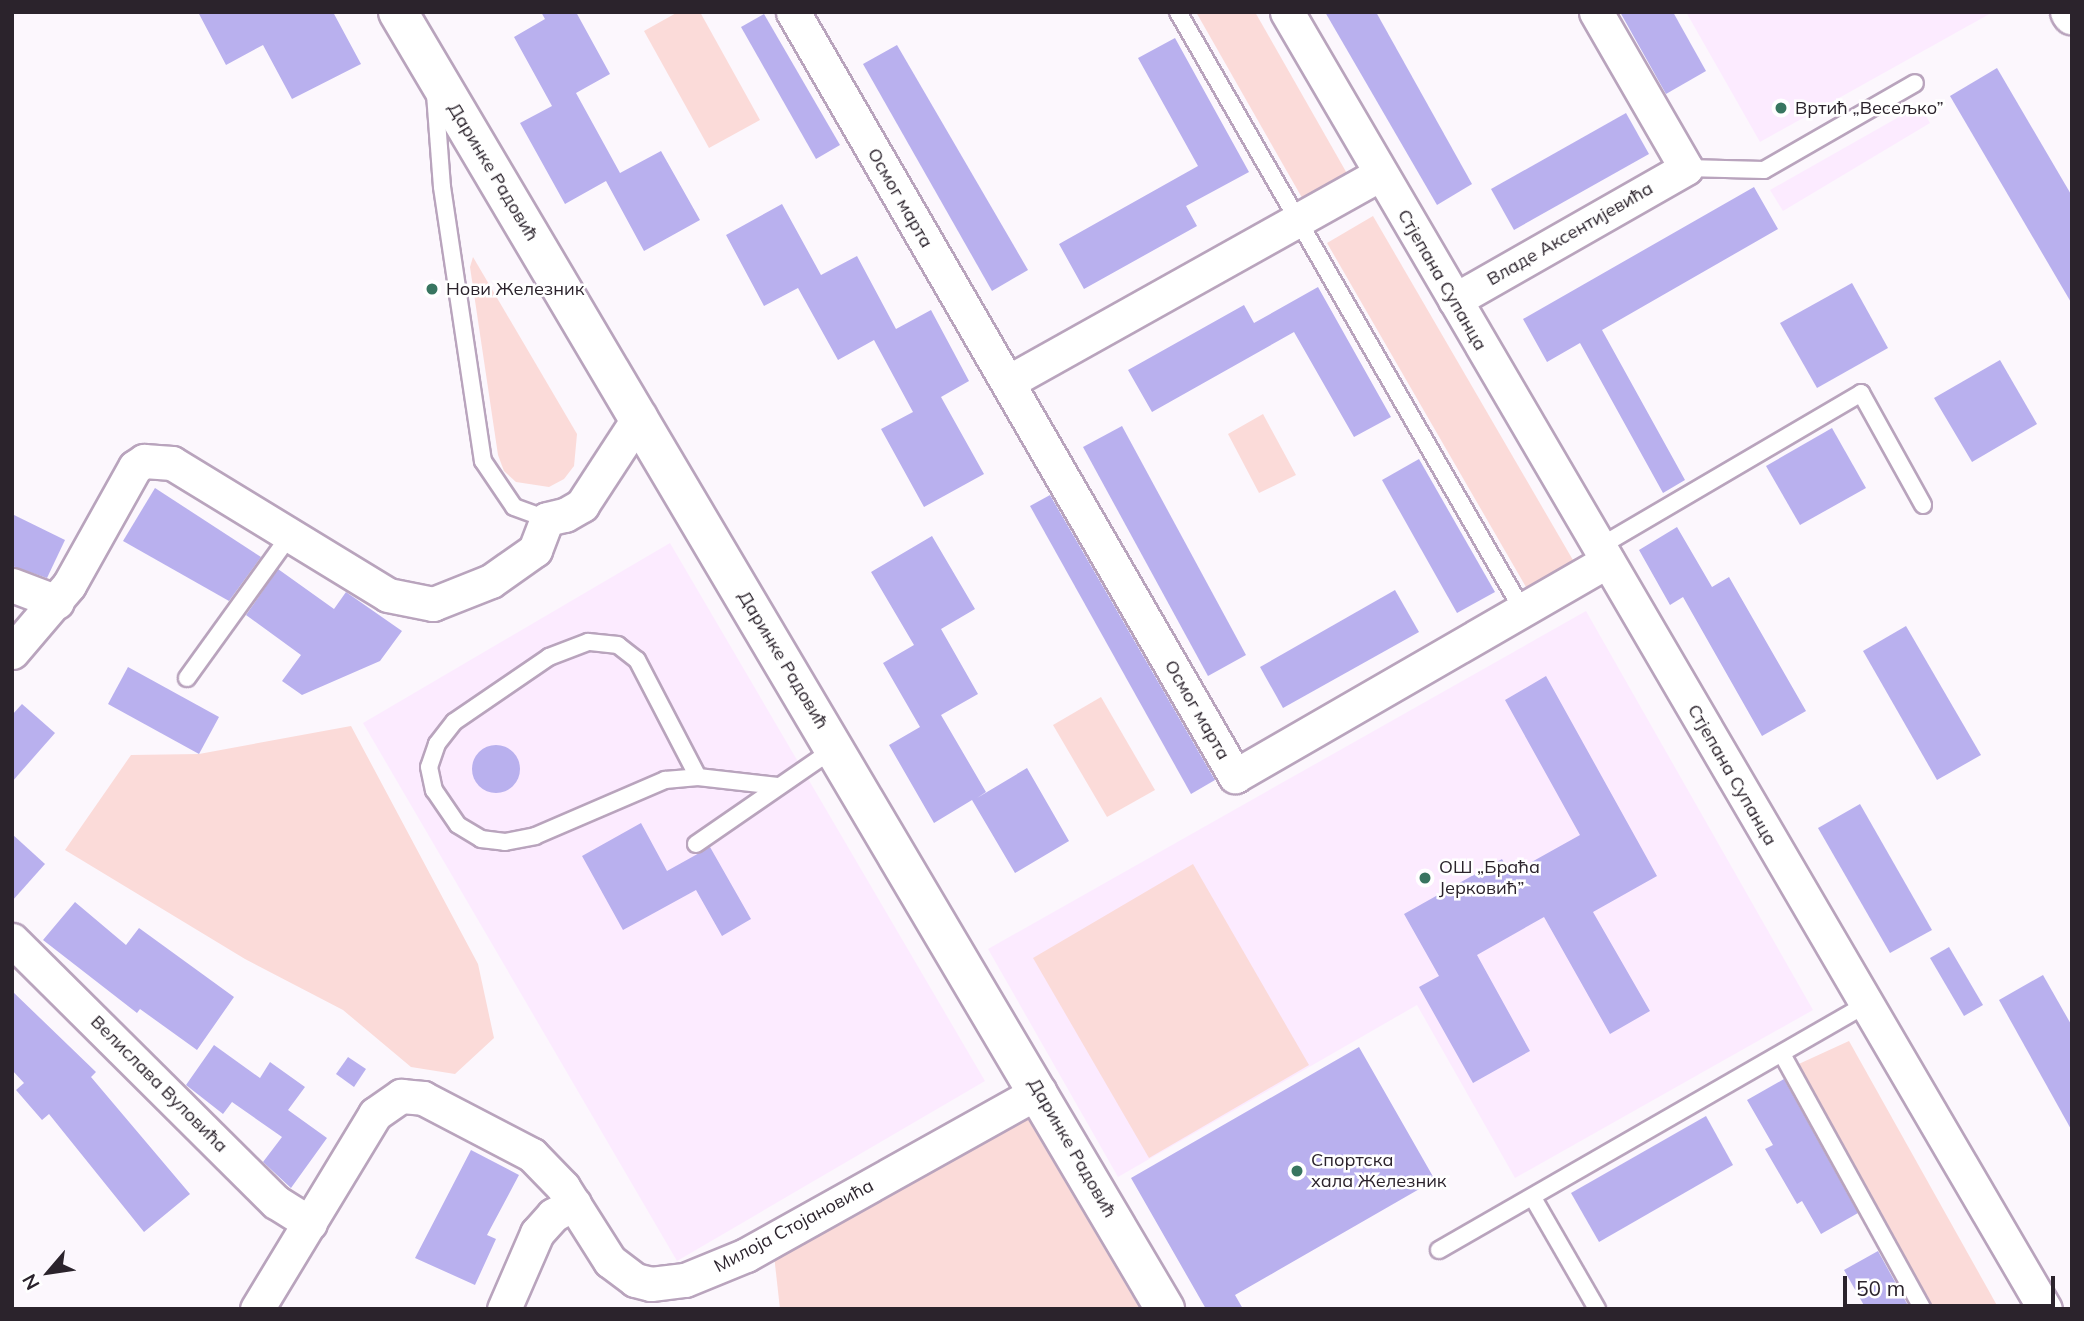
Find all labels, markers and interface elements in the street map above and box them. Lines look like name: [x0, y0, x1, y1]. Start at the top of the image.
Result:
place label: Вртић „Весељко”: [1795, 97, 1944, 119]
street label: Даринке Радовић: [443, 99, 543, 245]
marker: Вртић „Весељко”: [1773, 100, 1789, 116]
street label: Осмог марта: [863, 144, 937, 252]
street label: Владе Аксентијевића: [1483, 178, 1657, 290]
street label: Стјепана Супанца: [1393, 206, 1491, 354]
place label: Нови Железник: [446, 278, 584, 300]
marker: Нови Железник: [424, 281, 440, 297]
street label: Даринке Радовић: [733, 587, 833, 733]
street label: Осмог марта: [1160, 656, 1234, 764]
street label: Стјепана Супанца: [1683, 701, 1781, 849]
place label: ОШ „Браћа Јерковић”: [1439, 857, 1540, 900]
marker: ОШ „Браћа Јерковић”: [1417, 870, 1433, 886]
street label: Велислава Вуловића: [86, 1011, 232, 1157]
street label: Даринке Радовић: [1023, 1074, 1121, 1222]
place label: Спортска хала Железник: [1311, 1150, 1447, 1192]
marker: Спортска хала Железник: [1289, 1163, 1305, 1179]
street label: Милоја Стојановића: [711, 1175, 877, 1277]
north arrow: [14, 1237, 84, 1307]
scale bar: [1846, 1262, 2058, 1306]
text: N: [17, 1270, 45, 1294]
text: 50 m: [1856, 1275, 1905, 1301]

